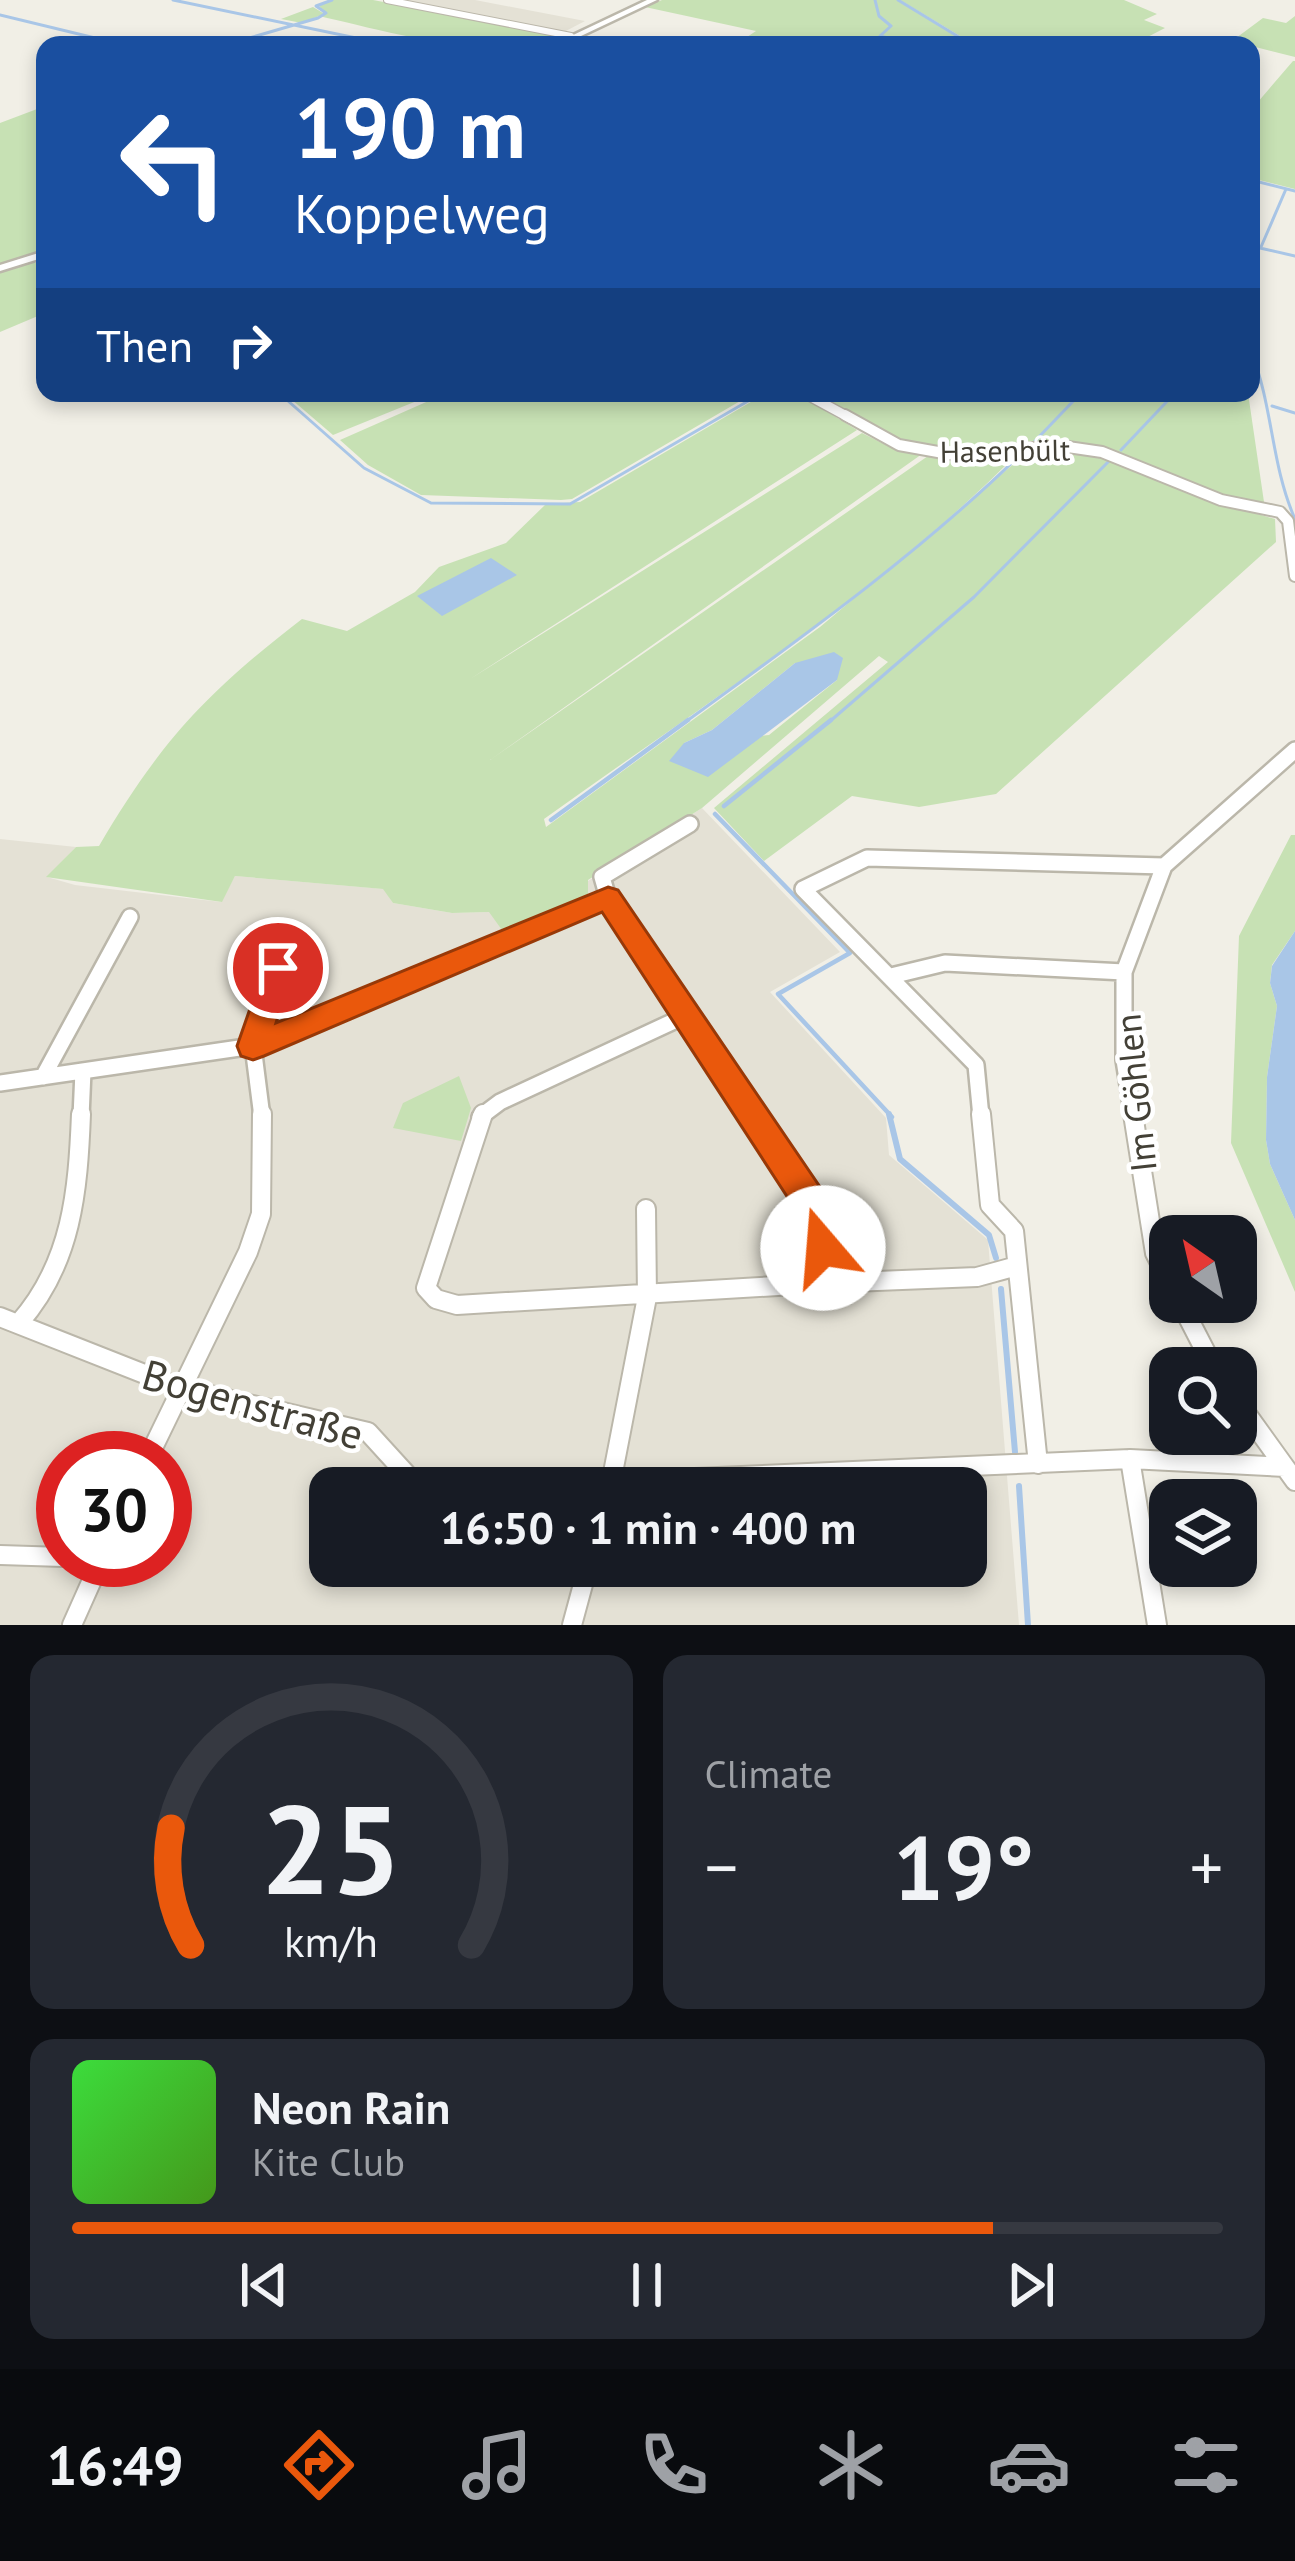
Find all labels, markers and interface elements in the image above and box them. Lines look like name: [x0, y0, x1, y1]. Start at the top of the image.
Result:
text: 190 m: [294, 72, 526, 181]
icon: left: [96, 84, 252, 240]
text: Koppelweg: [294, 178, 550, 248]
icon: right: [217, 312, 283, 378]
text: Then: [96, 316, 193, 374]
street label: Hasenbült: [939, 429, 1071, 471]
pin: [227, 917, 329, 1019]
icon: arrive: [245, 935, 311, 1001]
street label: Im Göhlen: [1103, 1012, 1167, 1174]
position arrow: [760, 1185, 886, 1311]
north arrow: [1149, 1215, 1257, 1323]
map controls: [1149, 1215, 1257, 1587]
street label: Bogenstraße: [136, 1346, 370, 1462]
button: search: [1149, 1347, 1257, 1455]
speed limit sign: 30: [36, 1431, 192, 1587]
button: layers: [1149, 1479, 1257, 1587]
text: 16:50 · 1 min · 400 m: [440, 1498, 856, 1556]
text: Climate: [705, 1748, 832, 1799]
text: 25: [260, 1767, 402, 1928]
text: 19°: [893, 1808, 1034, 1925]
text: −: [705, 1824, 738, 1909]
text: +: [1190, 1824, 1223, 1909]
text: km/h: [284, 1913, 378, 1969]
text: Neon Rain: [252, 2078, 450, 2136]
text: Kite Club: [252, 2136, 405, 2187]
icon: previous: [231, 2252, 297, 2318]
icon: pause: [614, 2252, 680, 2318]
icon: next: [998, 2252, 1064, 2318]
icon: directions: [277, 2423, 361, 2507]
icon: music: [455, 2423, 539, 2507]
icon: phone: [632, 2423, 716, 2507]
icon: climate: [809, 2423, 893, 2507]
icon: car: [987, 2423, 1071, 2507]
icon: filters: [1164, 2423, 1248, 2507]
text: 16:49: [47, 2430, 184, 2500]

